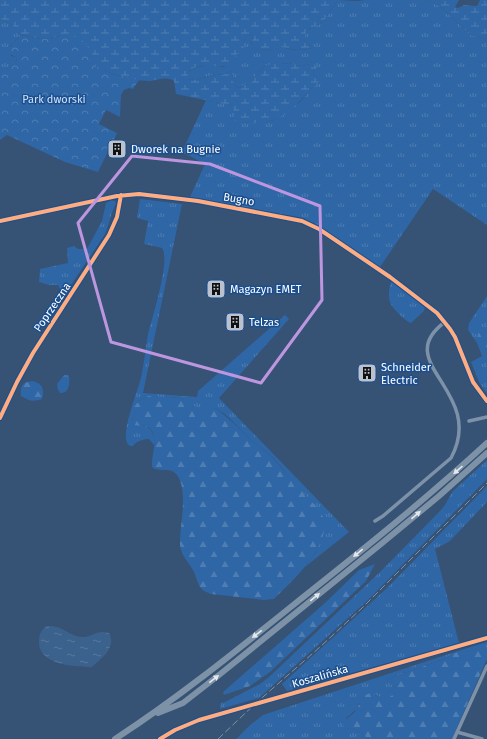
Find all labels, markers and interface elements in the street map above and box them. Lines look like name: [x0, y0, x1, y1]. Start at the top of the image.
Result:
park label: Park dworski: [22, 93, 86, 106]
building icon: Dworek na Bugnie: [106, 138, 128, 160]
place label: Dworek na Bugnie: [131, 143, 221, 156]
street label: Bugno: [222, 190, 256, 209]
building icon: Magazyn EMET: [205, 278, 227, 300]
street label: Poprzeczna: [31, 280, 74, 334]
place label: Magazyn EMET: [230, 283, 302, 296]
building icon: Telzas: [224, 311, 246, 333]
place label: Telzas: [249, 316, 279, 329]
place label: Schneider Electric: [381, 361, 432, 387]
building icon: Schneider Electric: [356, 362, 378, 384]
one-way arrow: [453, 465, 463, 474]
one-way arrow: [410, 511, 421, 520]
one-way arrow: [353, 548, 364, 557]
one-way arrow: [309, 593, 320, 602]
one-way arrow: [251, 630, 262, 638]
street label: Koszalińska: [291, 662, 350, 691]
one-way arrow: [208, 675, 219, 683]

